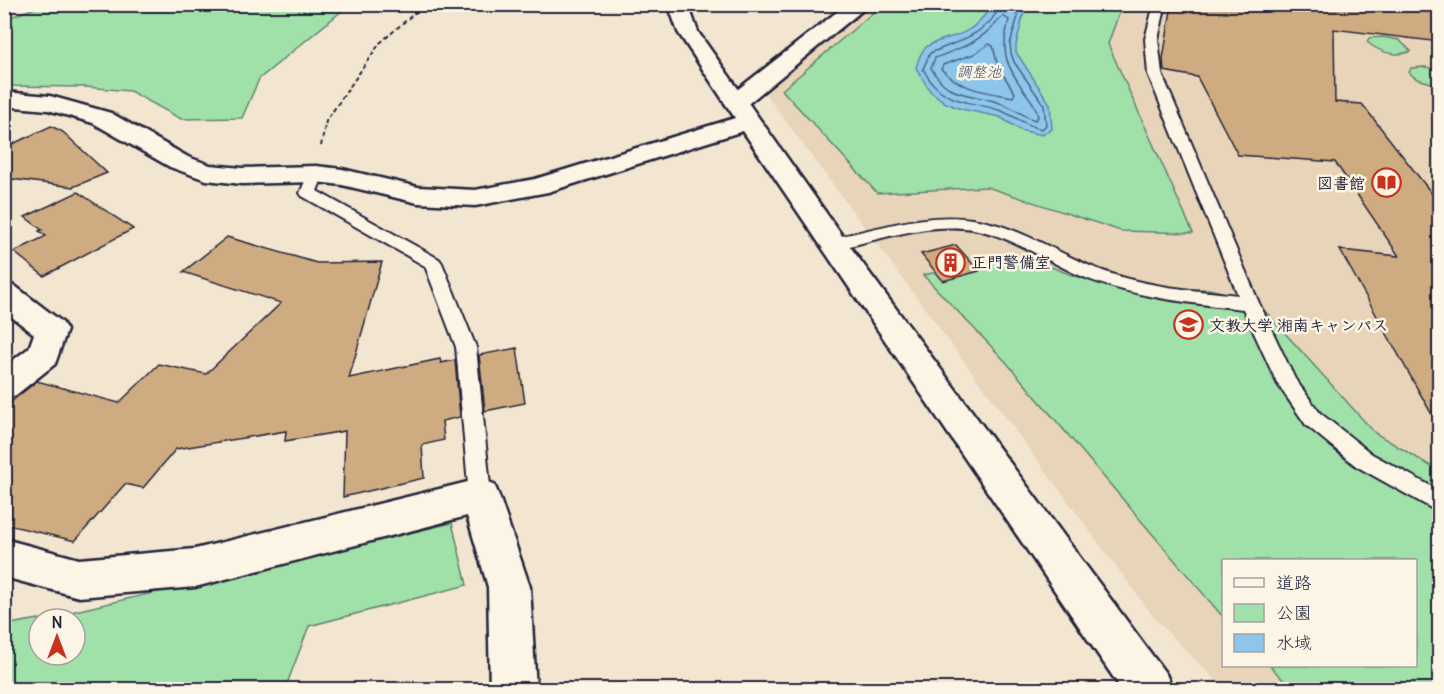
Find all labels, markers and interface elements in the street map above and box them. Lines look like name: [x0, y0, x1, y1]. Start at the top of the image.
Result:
water label: 調整池: [956, 62, 1002, 81]
library icon: 図書館: [1370, 167, 1402, 199]
place label: 図書館: [1317, 173, 1365, 193]
building icon: 正門警備室: [934, 246, 966, 278]
place label: 正門警備室: [971, 252, 1051, 272]
school or university icon: 文教大学 湘南キャンパス: [1172, 309, 1204, 341]
place label: 文教大学 湘南キャンパス: [1209, 315, 1388, 335]
legend: [1222, 559, 1417, 667]
text: 道路: [1276, 571, 1312, 594]
text: 公園: [1276, 601, 1312, 624]
north arrow: [27, 607, 87, 667]
text: N: [51, 612, 63, 632]
text: 水域: [1276, 631, 1312, 654]

